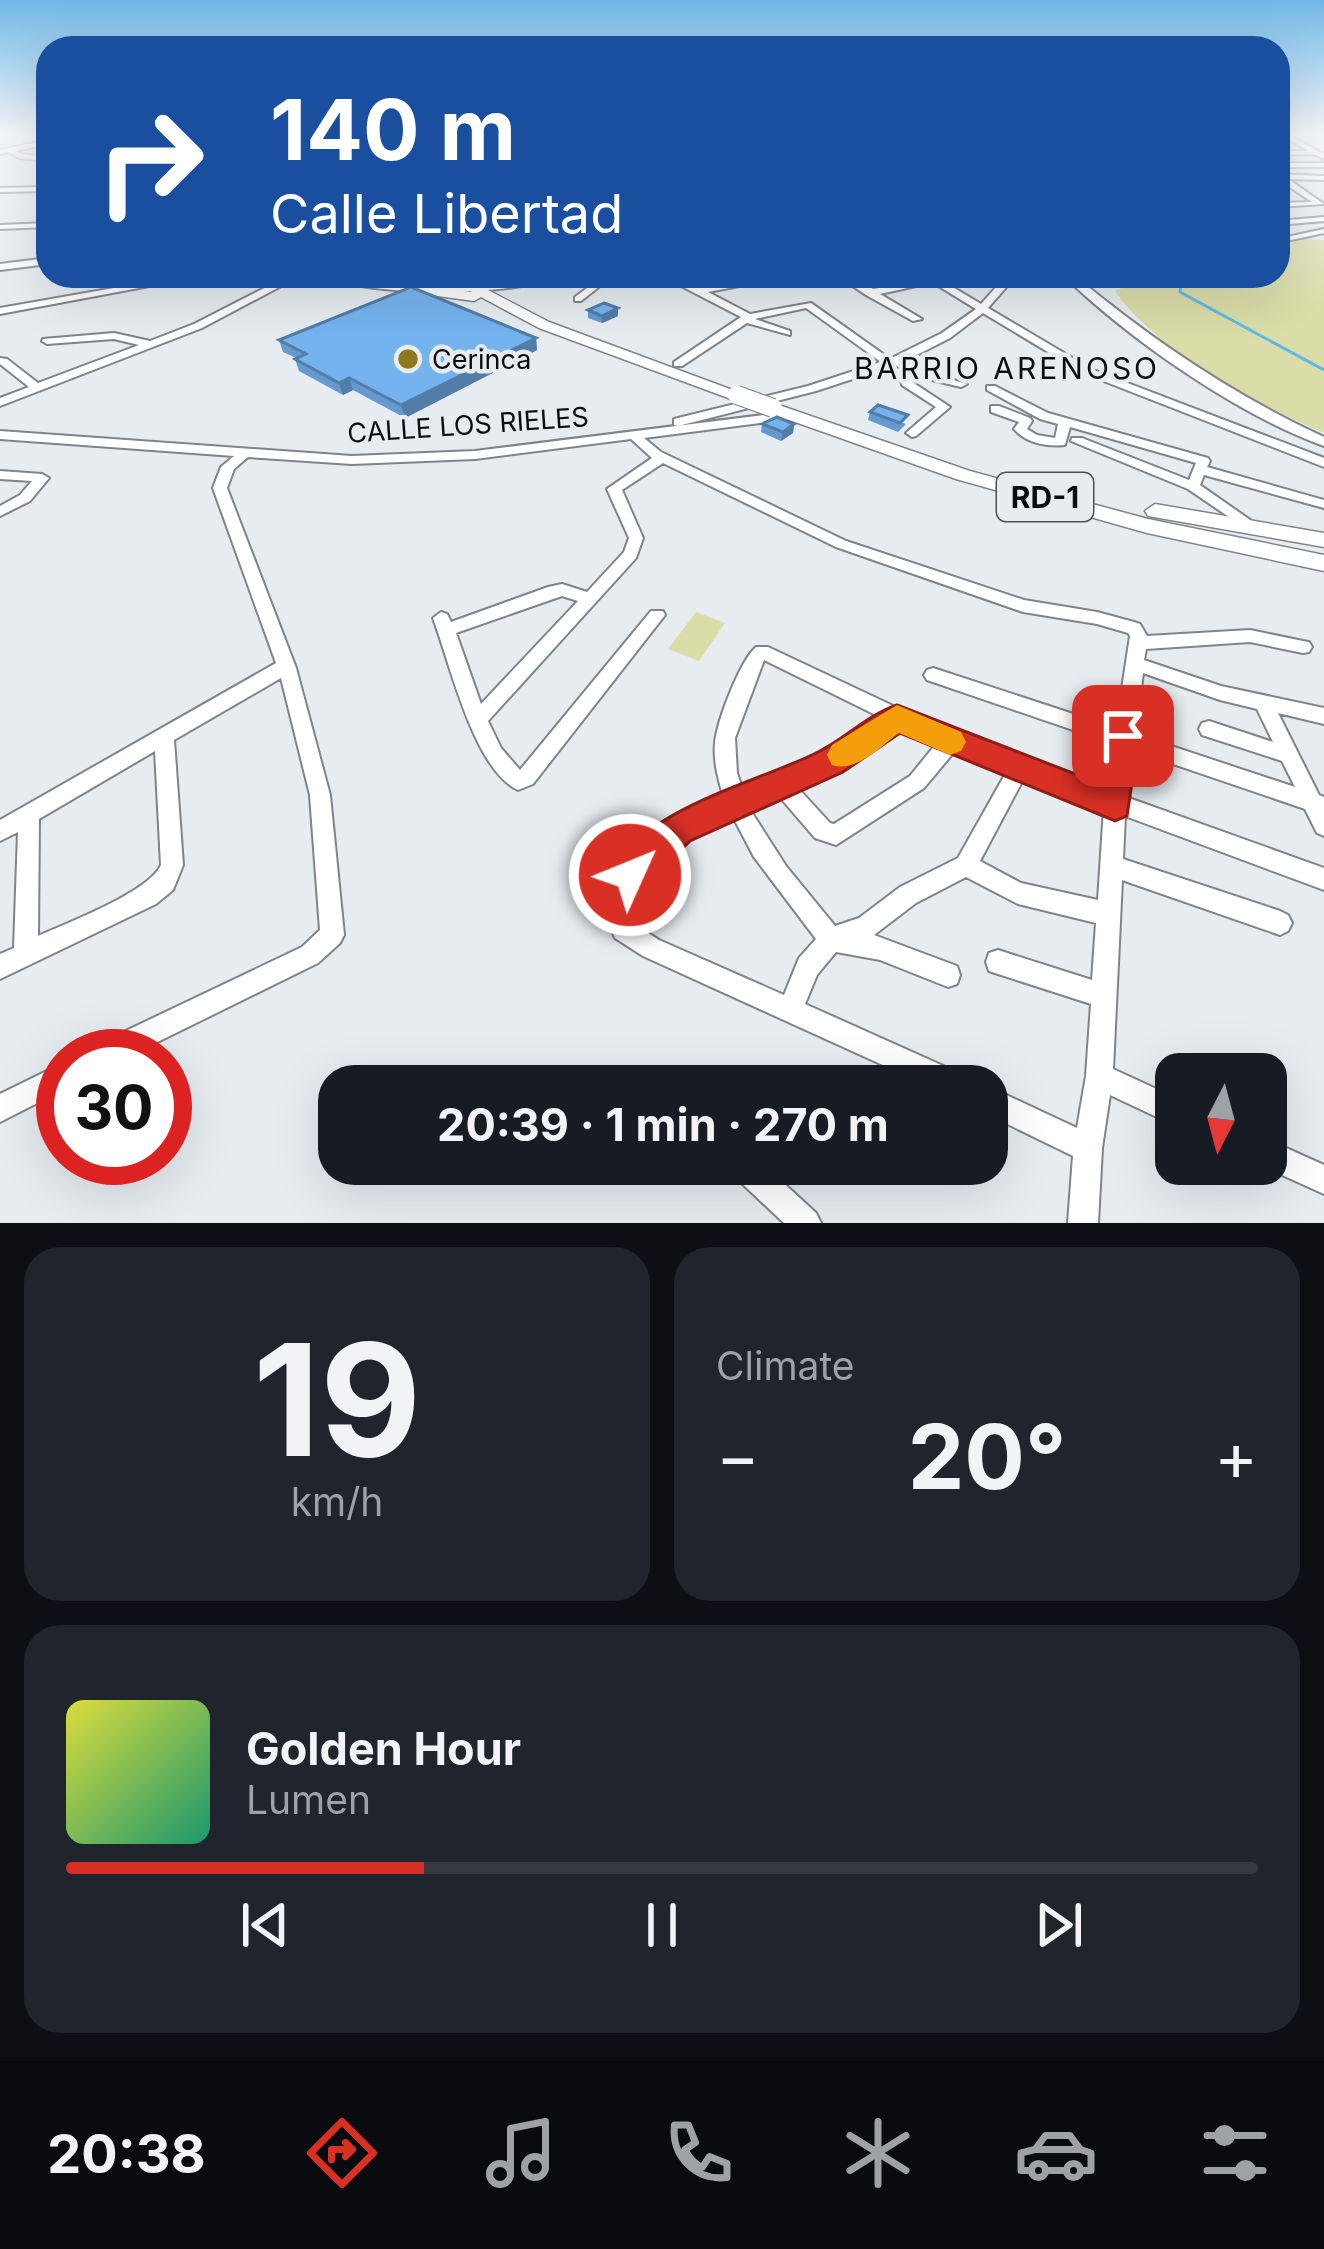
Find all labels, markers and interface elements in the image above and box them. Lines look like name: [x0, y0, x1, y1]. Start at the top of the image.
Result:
text: 140 m: [270, 79, 516, 180]
icon: right: [72, 84, 228, 240]
text: Calle Libertad: [270, 181, 623, 246]
place label: Cerinca: [432, 343, 531, 376]
marker: Cerinca: [395, 346, 421, 372]
district label: BARRIO ARENOSO: [854, 350, 1160, 386]
street label: CALLE LOS RIELES: [346, 400, 590, 450]
road number: RD-1: [997, 473, 1093, 521]
pin: [1072, 685, 1174, 787]
icon: arrive: [1090, 703, 1156, 769]
position arrow: [567, 812, 693, 938]
speed limit sign: 30: [36, 1029, 192, 1185]
north arrow: [1155, 1053, 1287, 1185]
map controls: [1155, 1053, 1287, 1185]
text: 20:39 · 1 min · 270 m: [437, 1097, 889, 1152]
text: 19: [253, 1305, 421, 1494]
text: Climate: [716, 1342, 855, 1389]
text: 20°: [908, 1402, 1066, 1511]
text: −: [716, 1416, 760, 1496]
text: +: [1214, 1416, 1258, 1496]
text: km/h: [291, 1478, 383, 1525]
text: Golden Hour: [246, 1721, 521, 1776]
text: Lumen: [246, 1776, 371, 1823]
icon: previous: [232, 1892, 298, 1958]
icon: pause: [629, 1892, 695, 1958]
icon: next: [1026, 1892, 1092, 1958]
icon: directions: [300, 2111, 384, 2195]
icon: music: [479, 2111, 563, 2195]
icon: phone: [657, 2111, 741, 2195]
icon: climate: [836, 2111, 920, 2195]
icon: car: [1014, 2111, 1098, 2195]
icon: filters: [1193, 2111, 1277, 2195]
text: 20:38: [47, 2121, 206, 2186]

